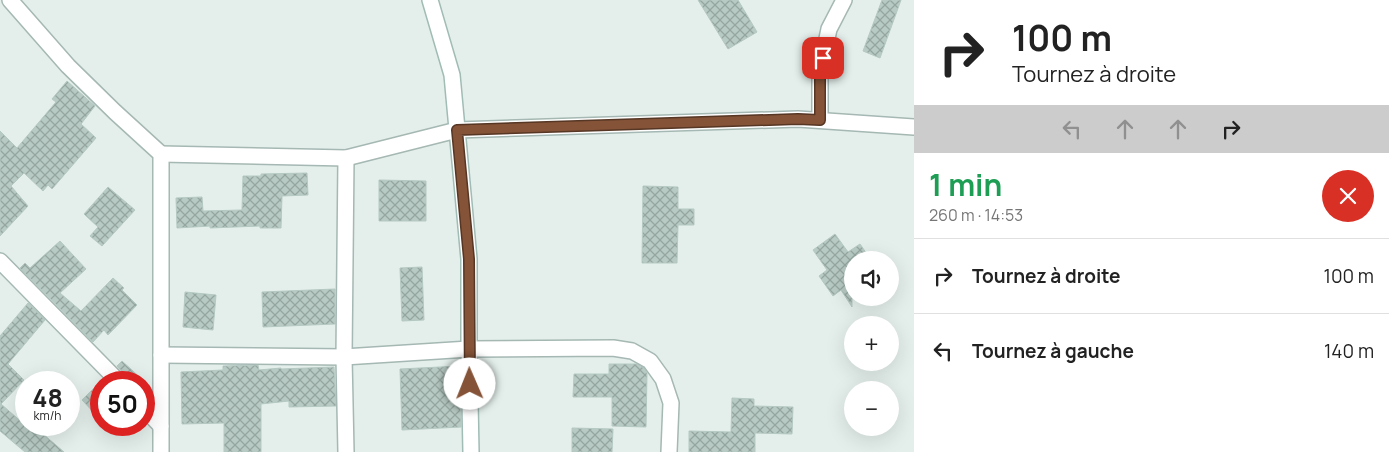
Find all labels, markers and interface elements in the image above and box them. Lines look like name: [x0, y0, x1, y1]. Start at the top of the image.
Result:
text: 100 m: [1012, 14, 1112, 62]
icon: right: [929, 20, 994, 85]
pin: [802, 37, 844, 79]
icon: arrive: [809, 44, 837, 72]
text: Tournez à droite: [1012, 59, 1176, 89]
icon: left: [1058, 115, 1086, 143]
icon: ahead: [1111, 115, 1139, 143]
icon: ahead: [1164, 115, 1192, 143]
icon: right: [1217, 115, 1245, 143]
text: 1 min: [929, 164, 1002, 205]
button: close: [1322, 170, 1374, 222]
text: 260 m · 14:53: [929, 204, 1023, 226]
map controls: [844, 251, 899, 436]
button: sound: [844, 251, 899, 306]
icon: right: [929, 262, 957, 290]
text: Tournez à droite: [972, 263, 1120, 289]
text: 100 m: [1323, 263, 1374, 289]
button: +: [844, 316, 899, 371]
icon: left: [929, 337, 957, 365]
text: Tournez à gauche: [972, 338, 1134, 364]
text: 140 m: [1324, 338, 1374, 364]
position arrow: [443, 357, 495, 409]
speed limit sign: 50: [90, 371, 155, 436]
text: 48: [32, 380, 63, 415]
button: −: [844, 381, 899, 436]
text: km/h: [34, 407, 61, 424]

